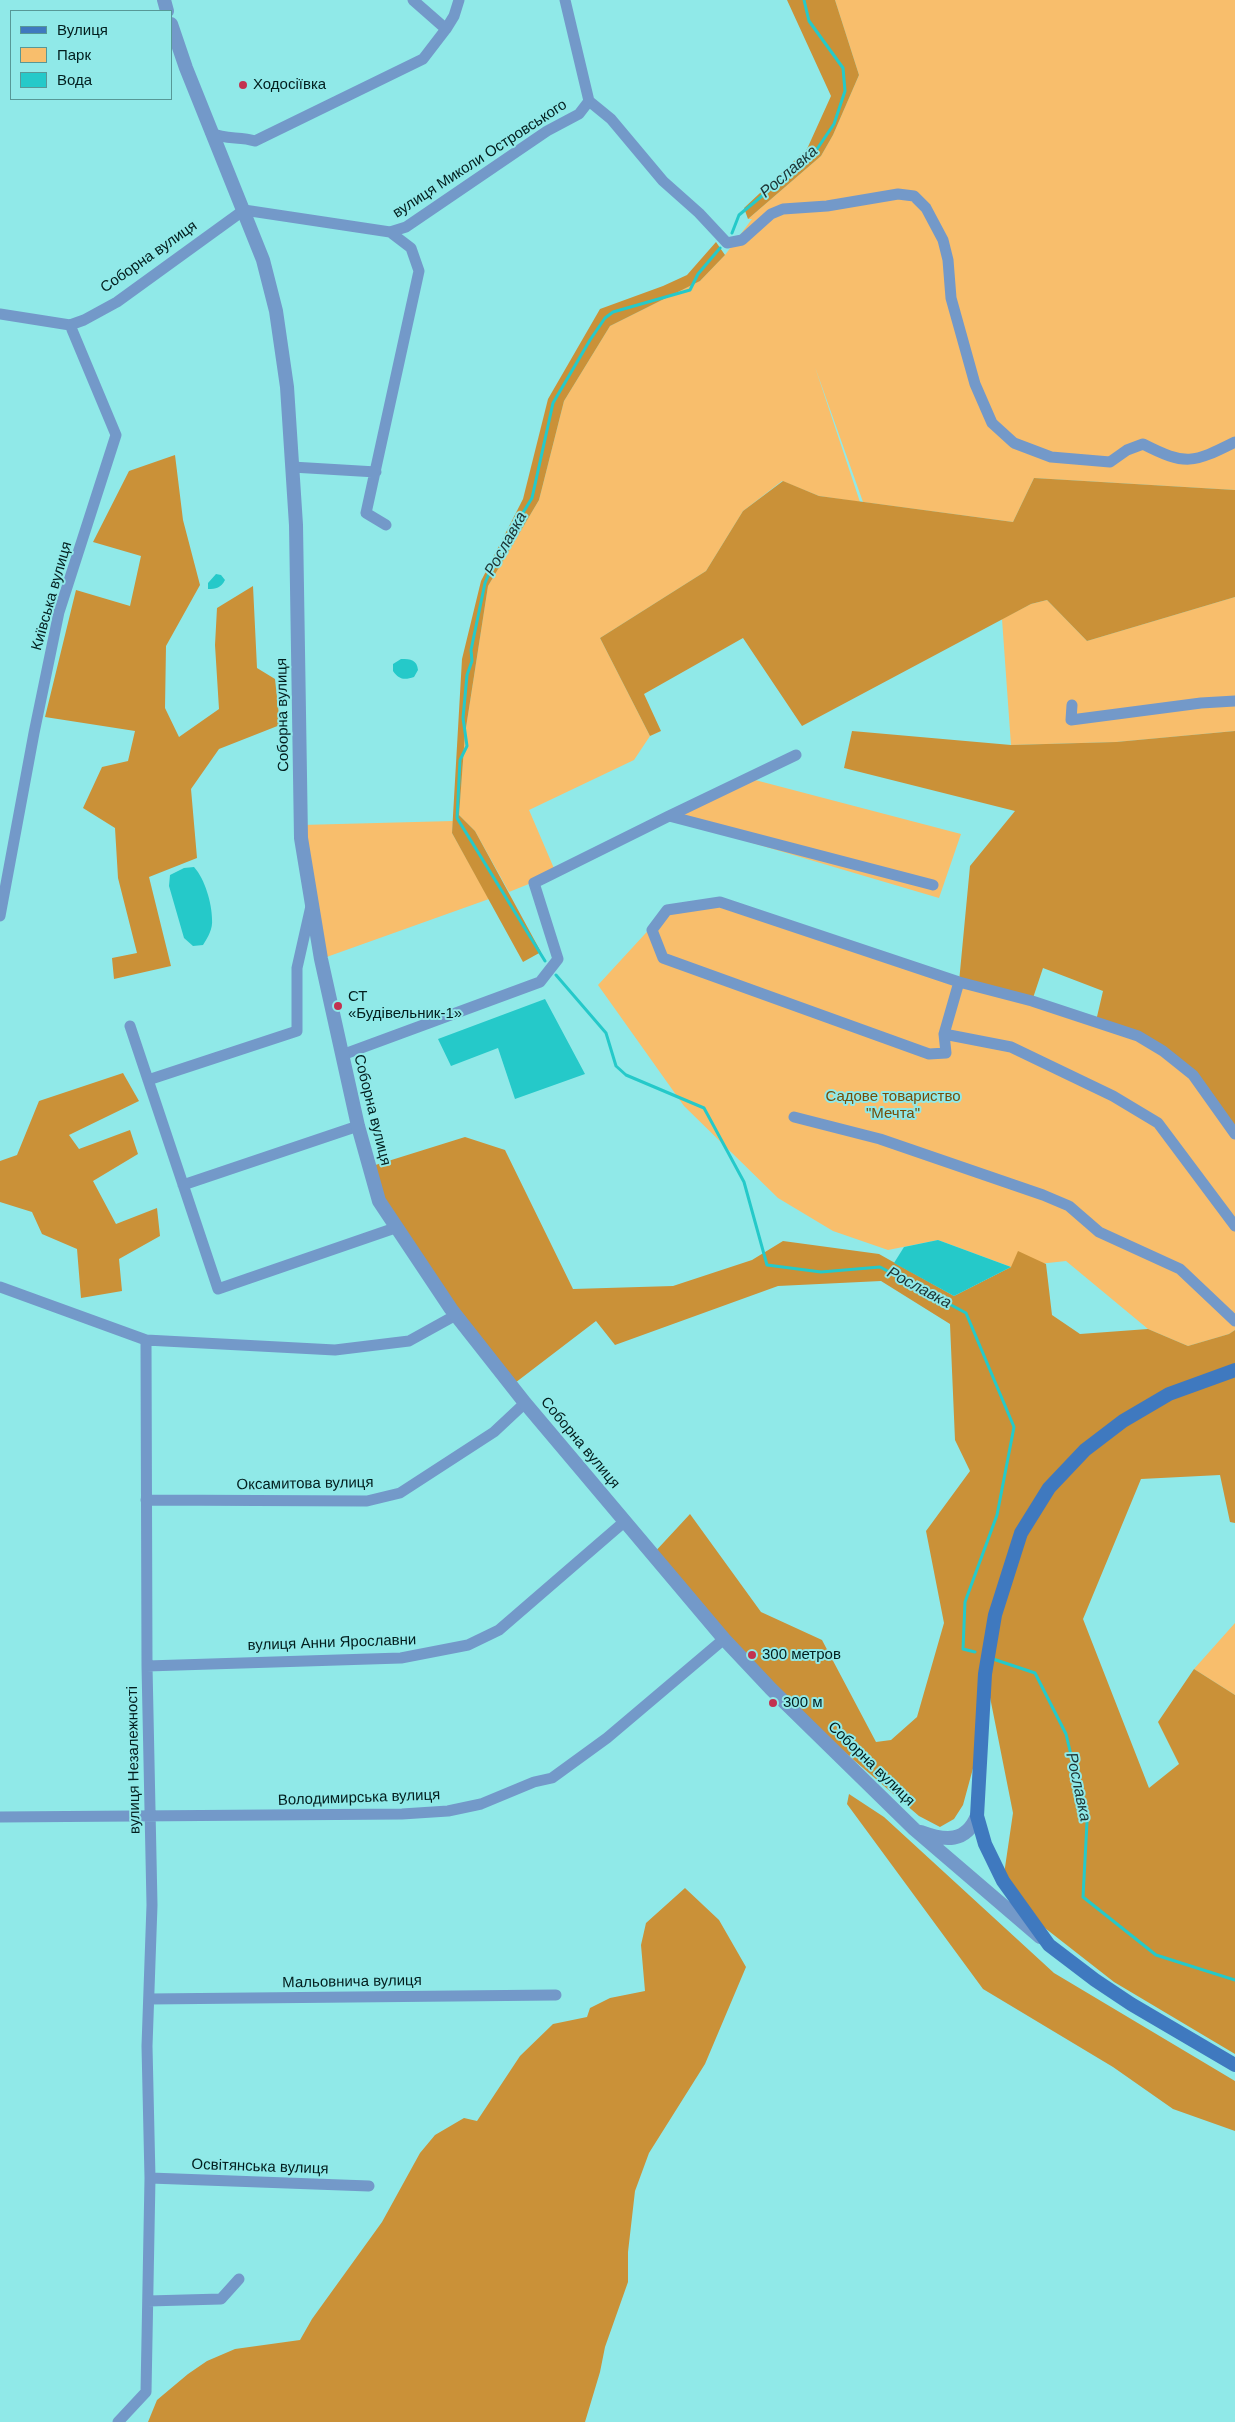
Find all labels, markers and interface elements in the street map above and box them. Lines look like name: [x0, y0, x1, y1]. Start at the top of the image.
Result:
legend: [10, 10, 172, 100]
text: Вулиця: [57, 21, 108, 38]
text: Парк: [57, 46, 91, 63]
text: Вода: [57, 71, 92, 88]
place label: Ходосіївка: [253, 76, 326, 94]
marker: Ходосіївка: [237, 79, 249, 91]
street label: вулиця Миколи Островського: [389, 96, 571, 222]
water label: Рославка: [756, 142, 822, 202]
street label: Соборна вулиця: [97, 217, 201, 297]
water label: Рославка: [481, 509, 531, 579]
street label: Київська вулиця: [28, 539, 76, 653]
street label: Соборна вулиця: [273, 658, 293, 772]
place label: СТ «Будівельник-1»: [348, 988, 462, 1023]
marker: СТ «Будівельник-1»: [332, 1000, 344, 1012]
street label: Соборна вулиця: [349, 1053, 395, 1167]
park label: Садове товариство "Мечта": [825, 1088, 961, 1123]
water label: Рославка: [884, 1263, 954, 1313]
street label: Соборна вулиця: [536, 1394, 624, 1492]
street label: Оксамитова вулиця: [236, 1474, 374, 1494]
street label: вулиця Анни Ярославни: [247, 1631, 417, 1655]
place label: 300 метров: [762, 1646, 841, 1664]
marker: 300 метров: [746, 1649, 758, 1661]
street label: вулиця Незалежності: [124, 1686, 144, 1834]
place label: 300 м: [783, 1694, 823, 1712]
marker: 300 м: [767, 1697, 779, 1709]
street label: Соборна вулиця: [824, 1718, 918, 1810]
water label: Рославка: [1061, 1751, 1095, 1823]
street label: Володимирська вулиця: [277, 1786, 441, 1810]
street label: Мальовнича вулиця: [282, 1972, 422, 1992]
street label: Освітянська вулиця: [191, 2156, 329, 2178]

